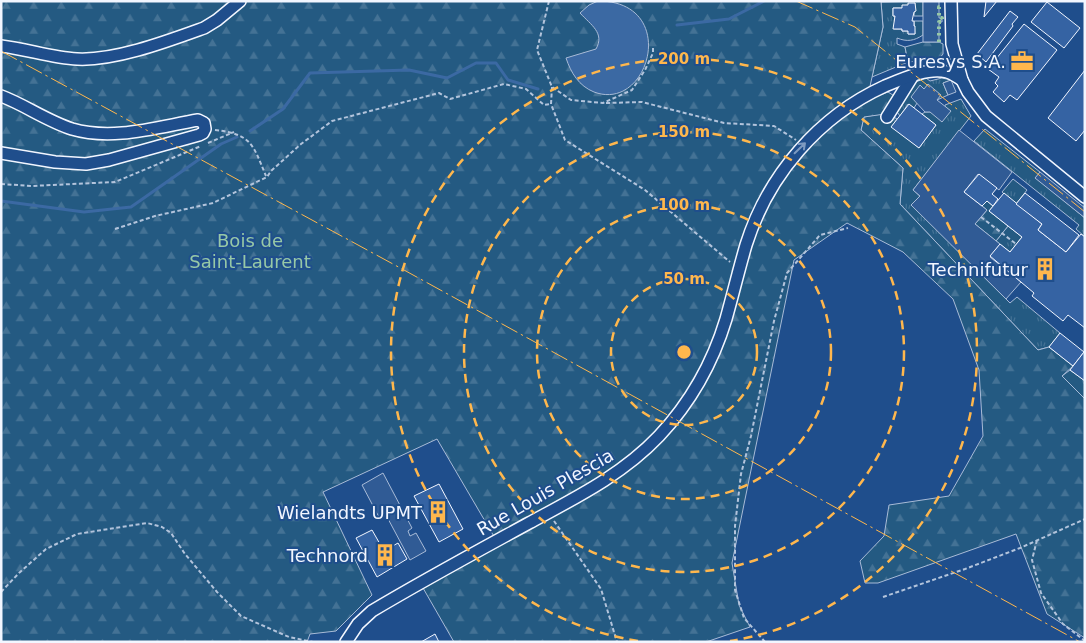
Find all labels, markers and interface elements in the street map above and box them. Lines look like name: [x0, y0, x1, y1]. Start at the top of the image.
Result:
office icon: Euresys S.A.: [1009, 48, 1035, 74]
text: 200 m: [658, 50, 710, 68]
place label: Euresys S.A.: [895, 51, 1006, 72]
text: 150 m: [658, 123, 710, 141]
one-way arrow: [794, 142, 807, 154]
text: 100 m: [658, 196, 710, 214]
park label: Bois de Saint-Laurent: [189, 230, 311, 272]
building icon: Technifutur: [1032, 256, 1058, 282]
place label: Technifutur: [927, 259, 1029, 280]
text: 50 m: [663, 270, 705, 288]
centre of rings: [675, 343, 693, 361]
street label: Rue Louis Plescia: [473, 444, 617, 540]
building icon: Wielandts UPMT: [425, 499, 451, 525]
place label: Wielandts UPMT: [277, 502, 423, 523]
building icon: Technord: [372, 542, 398, 568]
place label: Technord: [286, 545, 368, 566]

